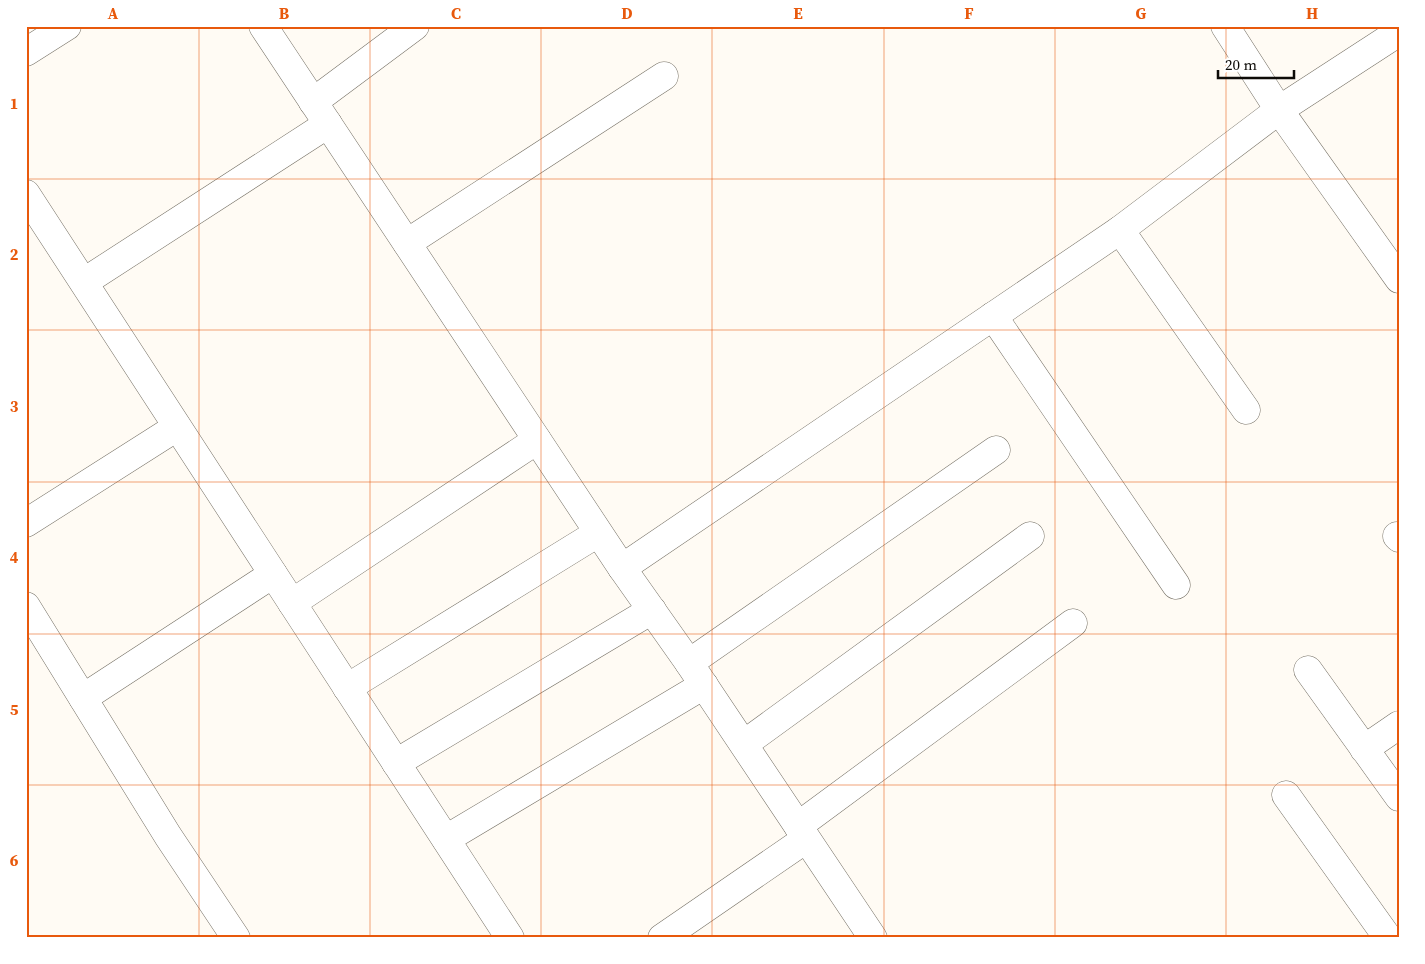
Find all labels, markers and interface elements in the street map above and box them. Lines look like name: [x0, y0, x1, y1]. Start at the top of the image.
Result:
text: A: [108, 2, 119, 24]
text: B: [279, 2, 290, 24]
text: C: [451, 2, 461, 24]
text: D: [621, 2, 633, 24]
text: E: [793, 2, 803, 24]
text: F: [964, 2, 974, 24]
text: G: [1136, 2, 1147, 24]
text: H: [1306, 2, 1318, 24]
scale bar: [1218, 48, 1294, 80]
text: 20 m: [1225, 54, 1257, 75]
text: 1: [10, 92, 18, 114]
text: 2: [10, 243, 19, 265]
text: 3: [10, 395, 19, 417]
text: 4: [10, 546, 19, 568]
text: 5: [10, 698, 19, 720]
text: 6: [10, 849, 19, 871]

